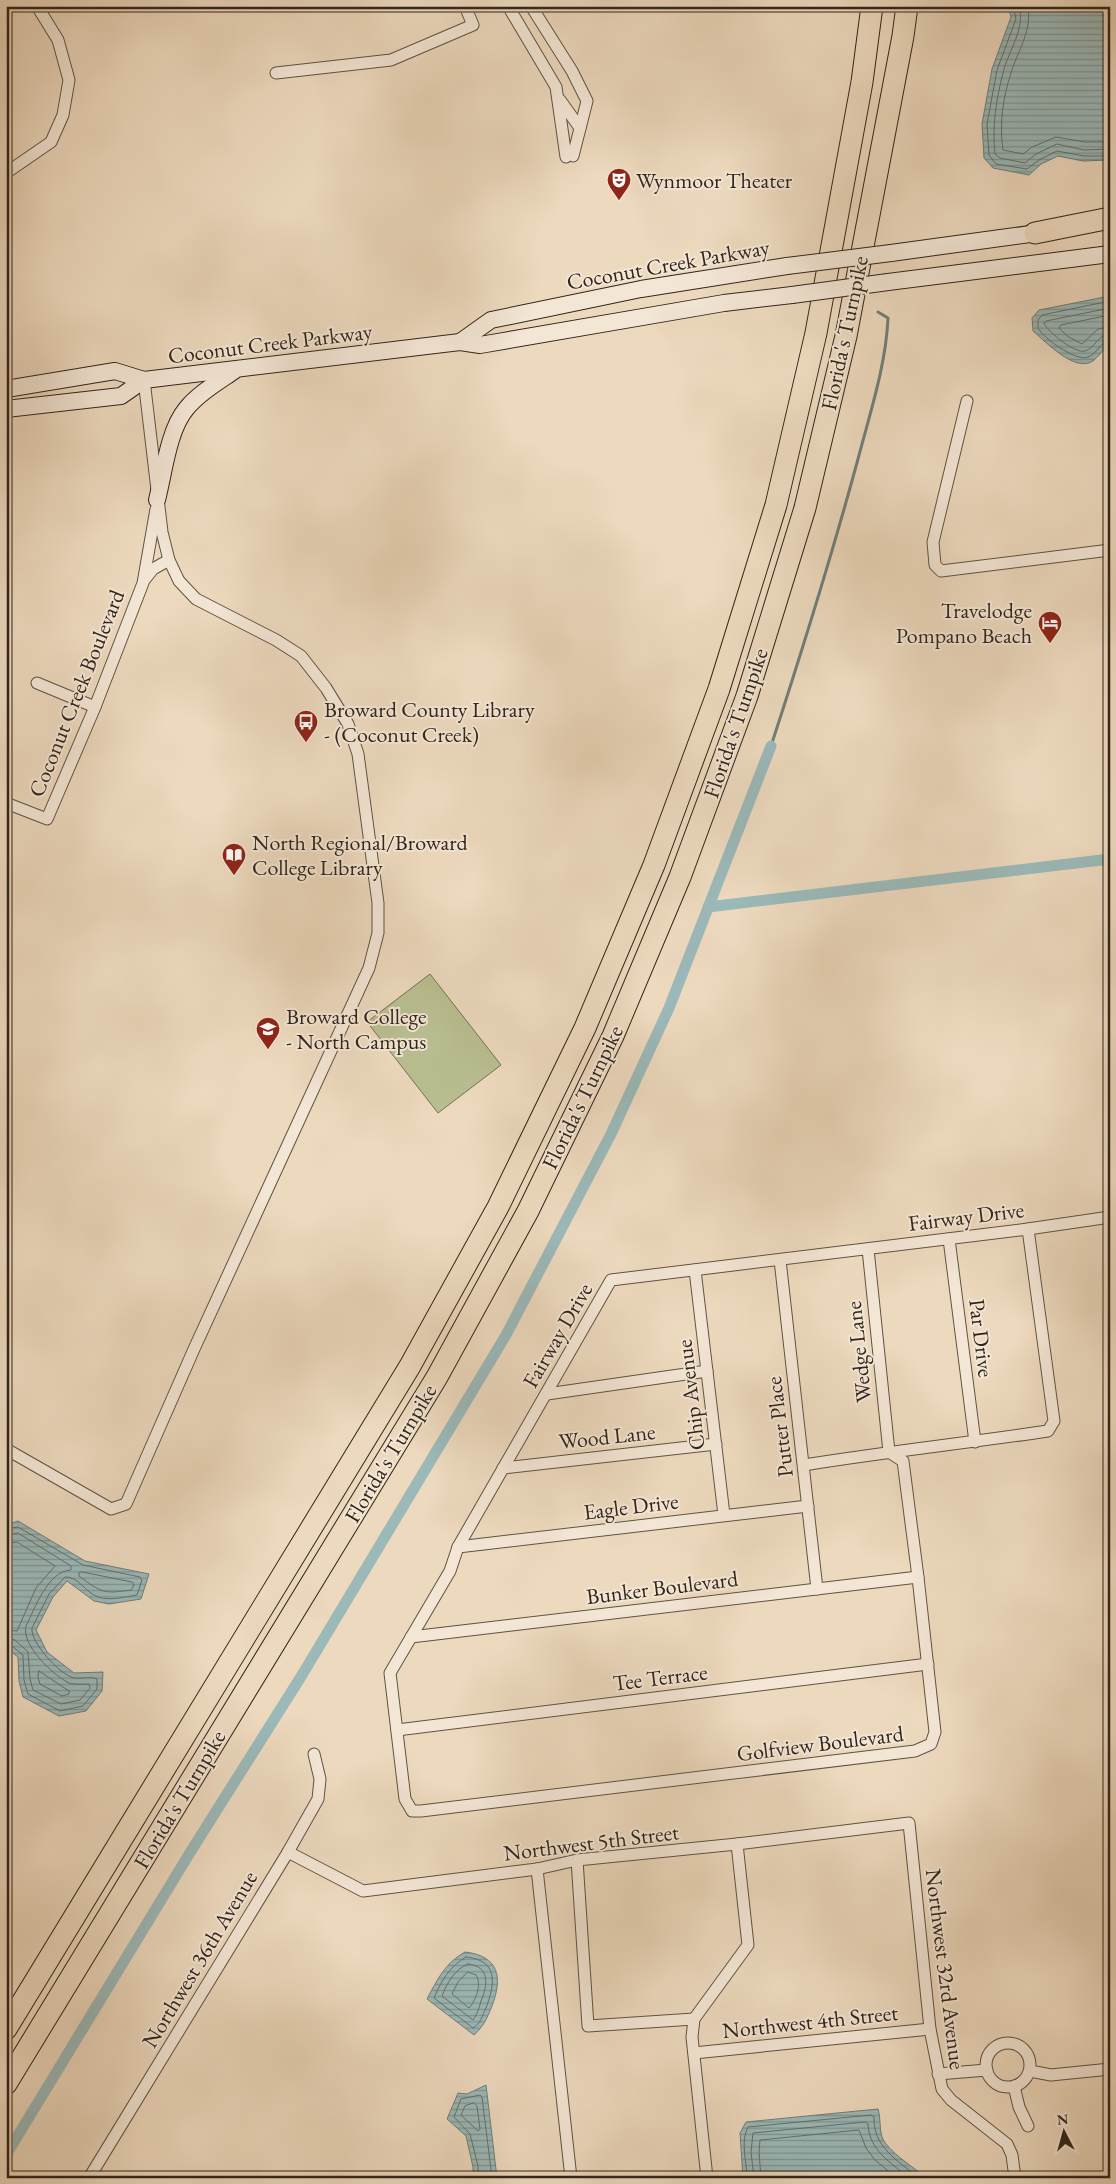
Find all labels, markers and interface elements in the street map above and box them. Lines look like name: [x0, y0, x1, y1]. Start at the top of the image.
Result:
place label: Wynmoor Theater: [636, 166, 793, 195]
theatre icon: Wynmoor Theater: [606, 167, 632, 201]
street label: Coconut Creek Parkway: [564, 232, 772, 297]
street label: Florida's Turnpike: [814, 253, 875, 413]
street label: Coconut Creek Parkway: [166, 317, 374, 370]
street label: Coconut Creek Boulevard: [22, 585, 132, 801]
place label: Travelodge Pompano Beach: [896, 596, 1032, 650]
hotel icon: Travelodge Pompano Beach: [1037, 610, 1063, 644]
street label: Florida's Turnpike: [696, 644, 775, 802]
place label: Broward County Library - (Coconut Creek): [324, 695, 535, 749]
bus stop icon: Broward County Library - (Coconut Creek): [293, 709, 319, 743]
place label: North Regional/Broward College Library: [252, 828, 469, 882]
library icon: North Regional/Broward College Library: [221, 842, 247, 876]
place label: Broward College - North Campus: [286, 1002, 427, 1056]
school or university icon: Broward College - North Campus: [255, 1016, 281, 1050]
street label: Florida's Turnpike: [535, 1020, 630, 1174]
street label: Fairway Drive: [907, 1195, 1026, 1238]
street label: Fairway Drive: [516, 1277, 599, 1393]
street label: Par Drive: [962, 1297, 1001, 1379]
street label: Wedge Lane: [839, 1299, 878, 1404]
street label: Chip Avenue: [669, 1338, 712, 1452]
street label: Putter Place: [759, 1375, 800, 1479]
street label: Florida's Turnpike: [338, 1378, 444, 1528]
street label: Wood Lane: [557, 1417, 657, 1456]
street label: Eagle Drive: [582, 1486, 681, 1527]
street label: Bunker Boulevard: [585, 1564, 740, 1611]
street label: Tee Terrace: [611, 1657, 710, 1698]
street label: Golfview Boulevard: [735, 1719, 906, 1768]
street label: Florida's Turnpike: [127, 1724, 233, 1874]
street label: Northwest 5th Street: [502, 1817, 680, 1868]
street label: Northwest 36th Avenue: [135, 1865, 264, 2053]
street label: Northwest 32rd Avenue: [919, 1867, 972, 2071]
street label: Northwest 4th Street: [721, 1998, 899, 2045]
north arrow: [1038, 2106, 1088, 2156]
text: N: [1056, 2109, 1070, 2129]

